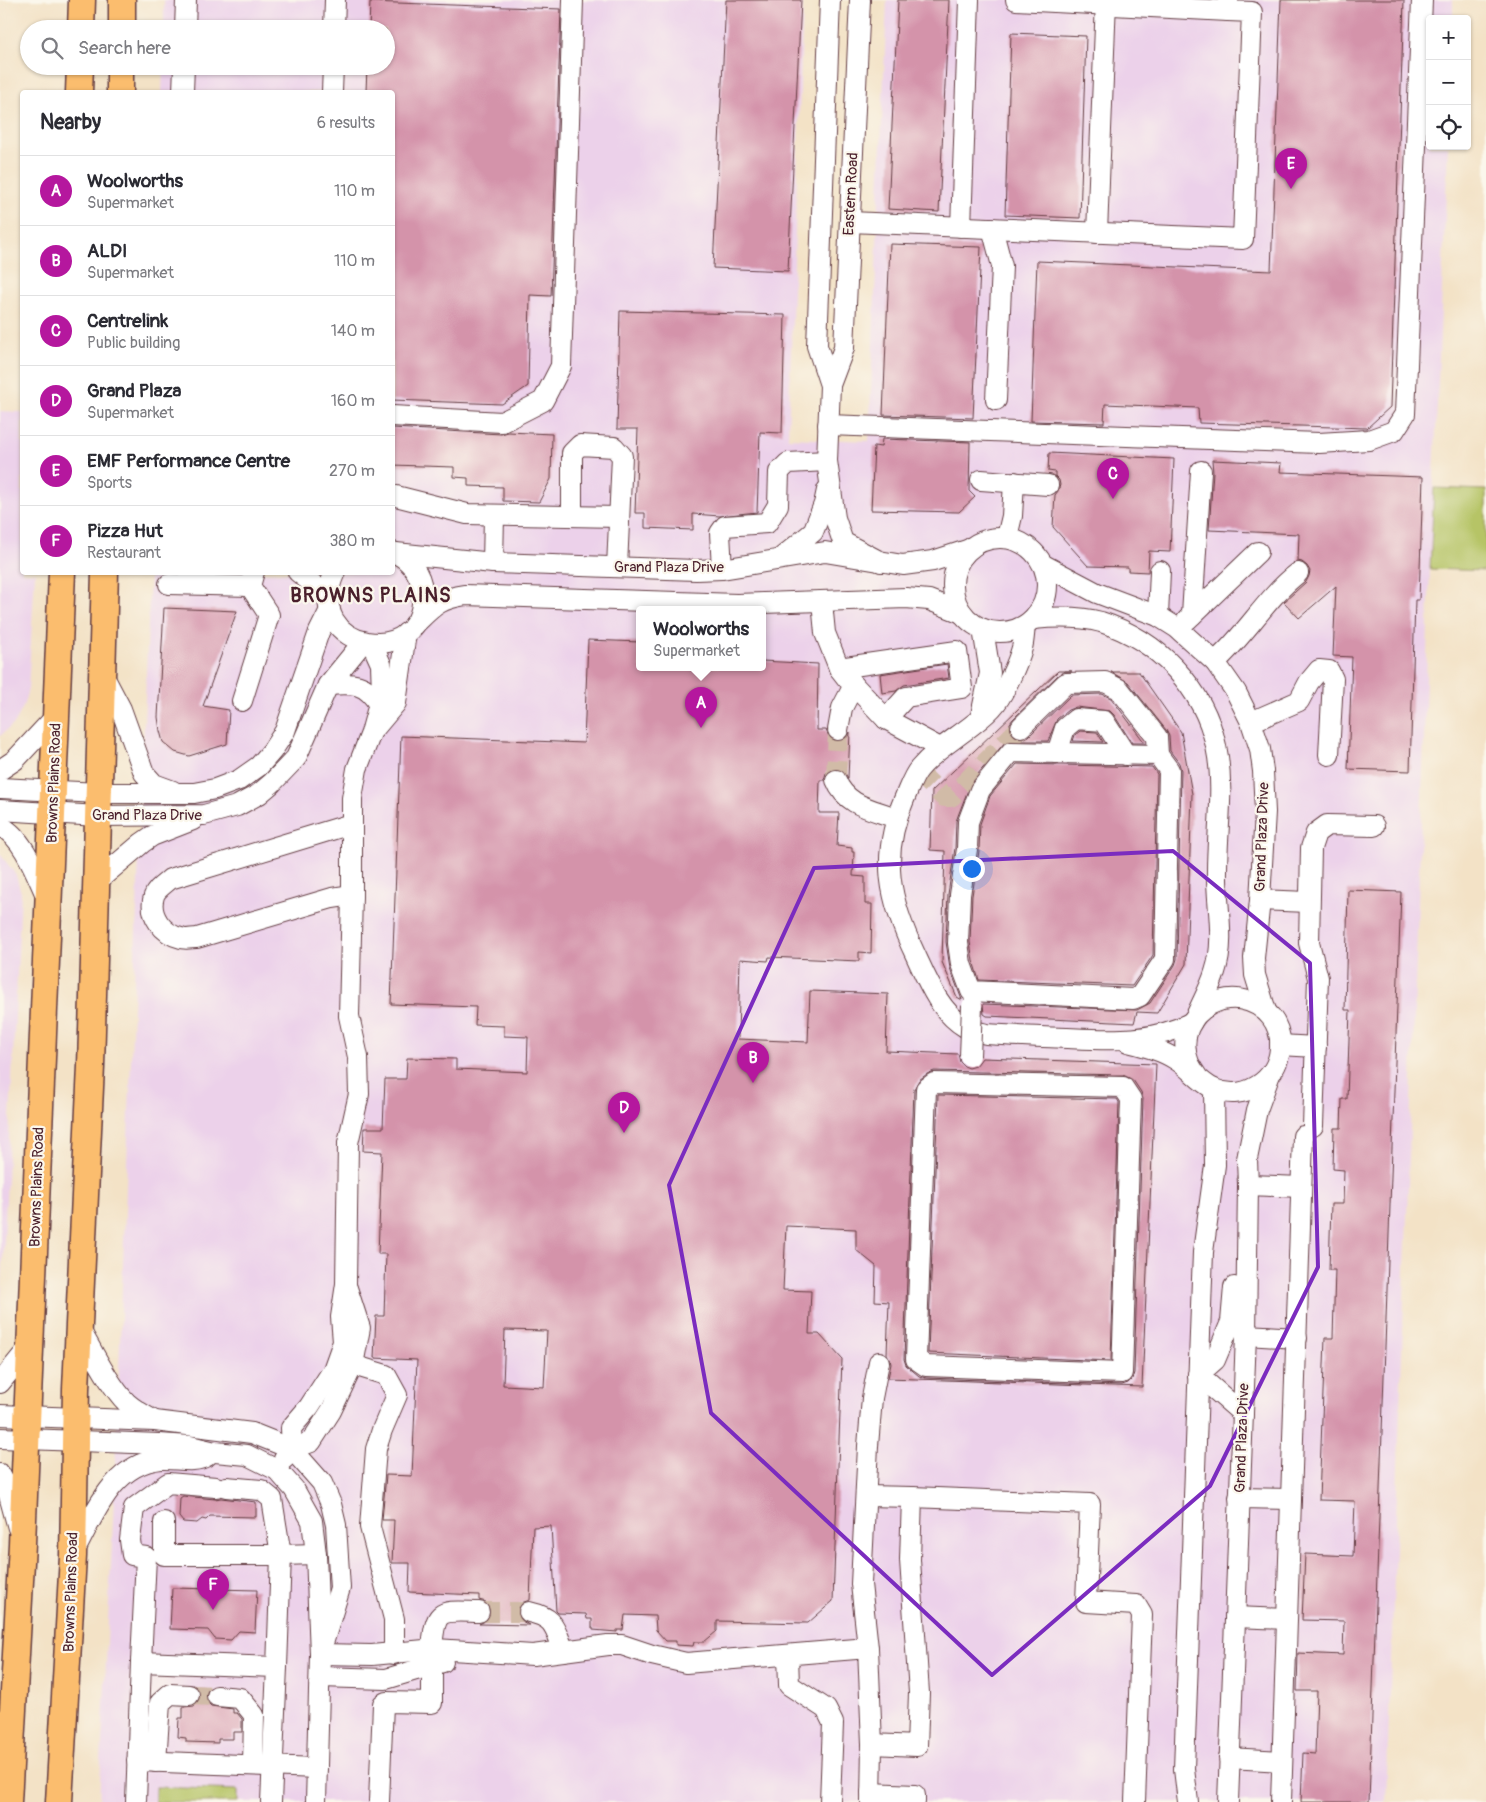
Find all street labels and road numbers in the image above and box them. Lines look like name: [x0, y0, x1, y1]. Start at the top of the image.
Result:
street label: Eastern Road: [839, 152, 863, 236]
street label: Grand Plaza Drive: [614, 558, 725, 577]
street label: Browns Plains Road: [42, 723, 66, 843]
street label: Grand Plaza Drive: [1251, 781, 1273, 892]
street label: Grand Plaza Drive: [92, 806, 203, 825]
street label: Browns Plains Road: [25, 1127, 49, 1247]
street label: Grand Plaza Drive: [1231, 1382, 1253, 1493]
street label: Browns Plains Road: [59, 1532, 83, 1652]

